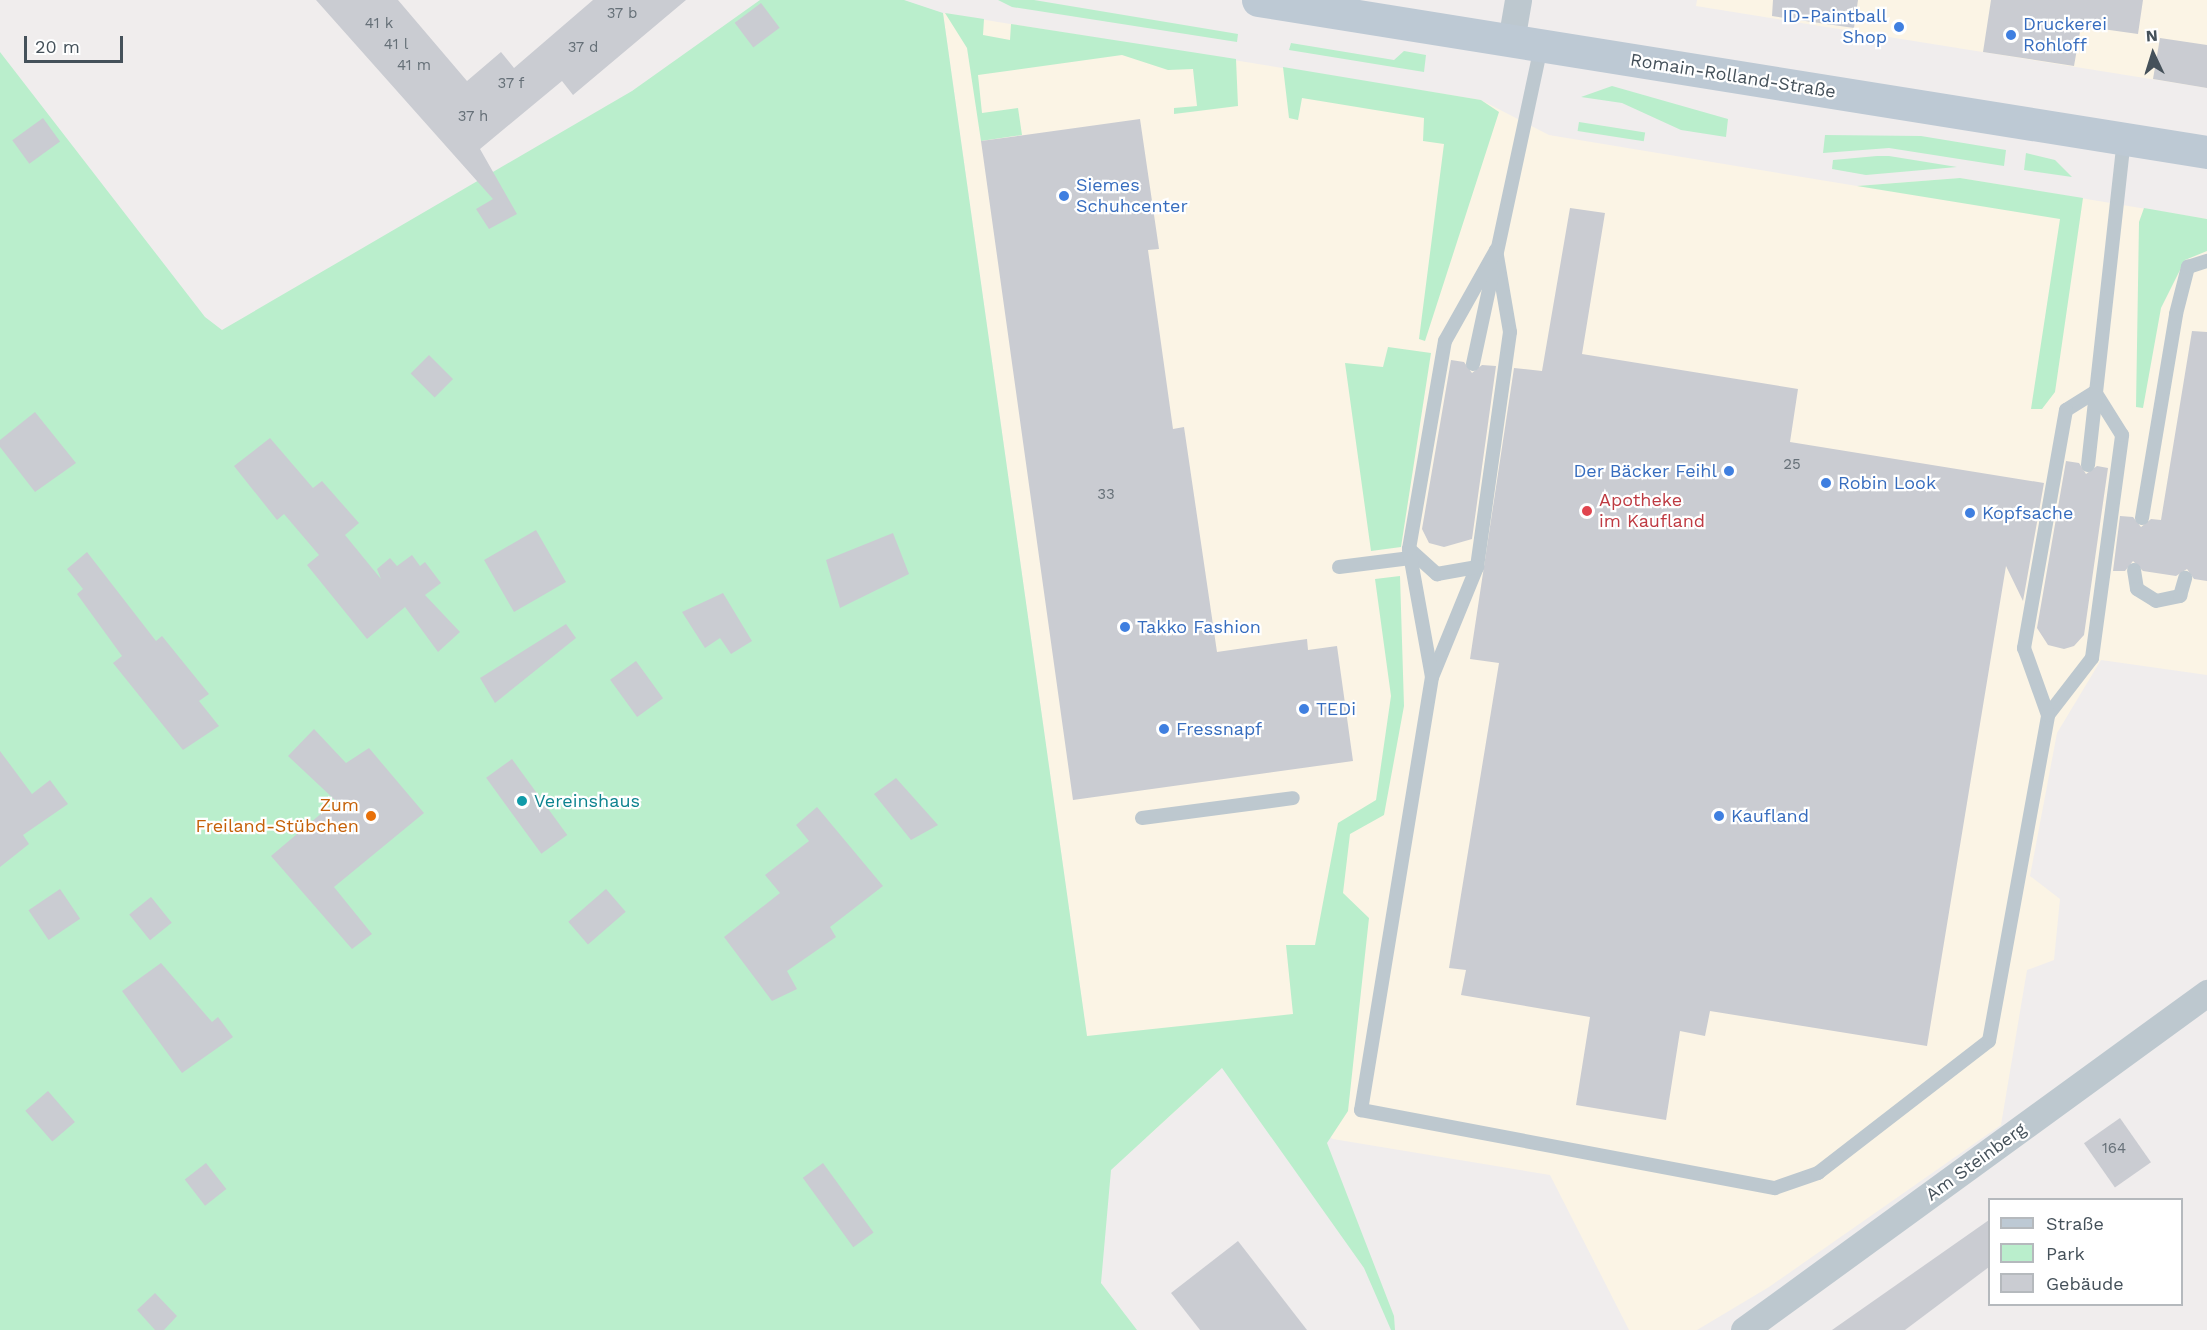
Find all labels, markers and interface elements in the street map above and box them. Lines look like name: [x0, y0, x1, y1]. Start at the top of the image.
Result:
house number: 37 b: [606, 5, 638, 23]
place label: ID-Paintball Shop: [1783, 6, 1887, 48]
place label: Druckerei Rohloff: [2023, 14, 2107, 57]
house number: 41 k: [365, 15, 393, 33]
marker: ID-Paintball Shop: [1892, 20, 1906, 34]
scale bar: [27, 24, 126, 62]
north arrow: [2123, 24, 2183, 84]
text: N: [2145, 26, 2158, 45]
marker: Druckerei Rohloff: [2004, 28, 2018, 42]
text: 20 m: [35, 36, 80, 57]
house number: 41 l: [384, 36, 408, 54]
house number: 37 d: [567, 39, 599, 57]
street label: Romain-Rolland-Straße: [1629, 49, 1837, 103]
house number: 41 m: [397, 57, 431, 75]
house number: 37 f: [497, 75, 525, 93]
house number: 37 h: [458, 108, 488, 126]
place label: Siemes Schuhcenter: [1076, 175, 1188, 218]
marker: Siemes Schuhcenter: [1057, 189, 1071, 203]
house number: 25: [1783, 456, 1801, 474]
place label: Der Bäcker Feihl: [1573, 460, 1717, 482]
marker: Der Bäcker Feihl: [1722, 464, 1736, 478]
place label: Robin Look: [1838, 472, 1936, 494]
marker: Robin Look: [1819, 476, 1833, 490]
house number: 33: [1097, 486, 1115, 504]
place label: Apotheke im Kaufland: [1599, 490, 1705, 532]
place label: Kopfsache: [1982, 502, 2073, 524]
marker: Apotheke im Kaufland: [1580, 504, 1594, 518]
marker: Kopfsache: [1963, 506, 1977, 520]
place label: Takko Fashion: [1137, 616, 1261, 638]
marker: Takko Fashion: [1118, 620, 1132, 634]
place label: TEDi: [1316, 698, 1356, 720]
marker: TEDi: [1297, 702, 1311, 716]
place label: Fressnapf: [1176, 718, 1262, 740]
marker: Fressnapf: [1157, 722, 1171, 736]
place label: Vereinshaus: [534, 790, 640, 812]
marker: Vereinshaus: [515, 794, 529, 808]
place label: Zum Freiland-Stübchen: [195, 795, 359, 838]
place label: Kaufland: [1731, 805, 1809, 827]
marker: Zum Freiland-Stübchen: [364, 809, 378, 823]
marker: Kaufland: [1712, 809, 1726, 823]
street label: Am Steinberg: [1922, 1118, 2030, 1206]
house number: 164: [2102, 1140, 2126, 1158]
legend: [1988, 1198, 2183, 1306]
text: Straße: [2046, 1213, 2104, 1234]
text: Park: [2046, 1243, 2085, 1264]
text: Gebäude: [2046, 1273, 2124, 1294]

